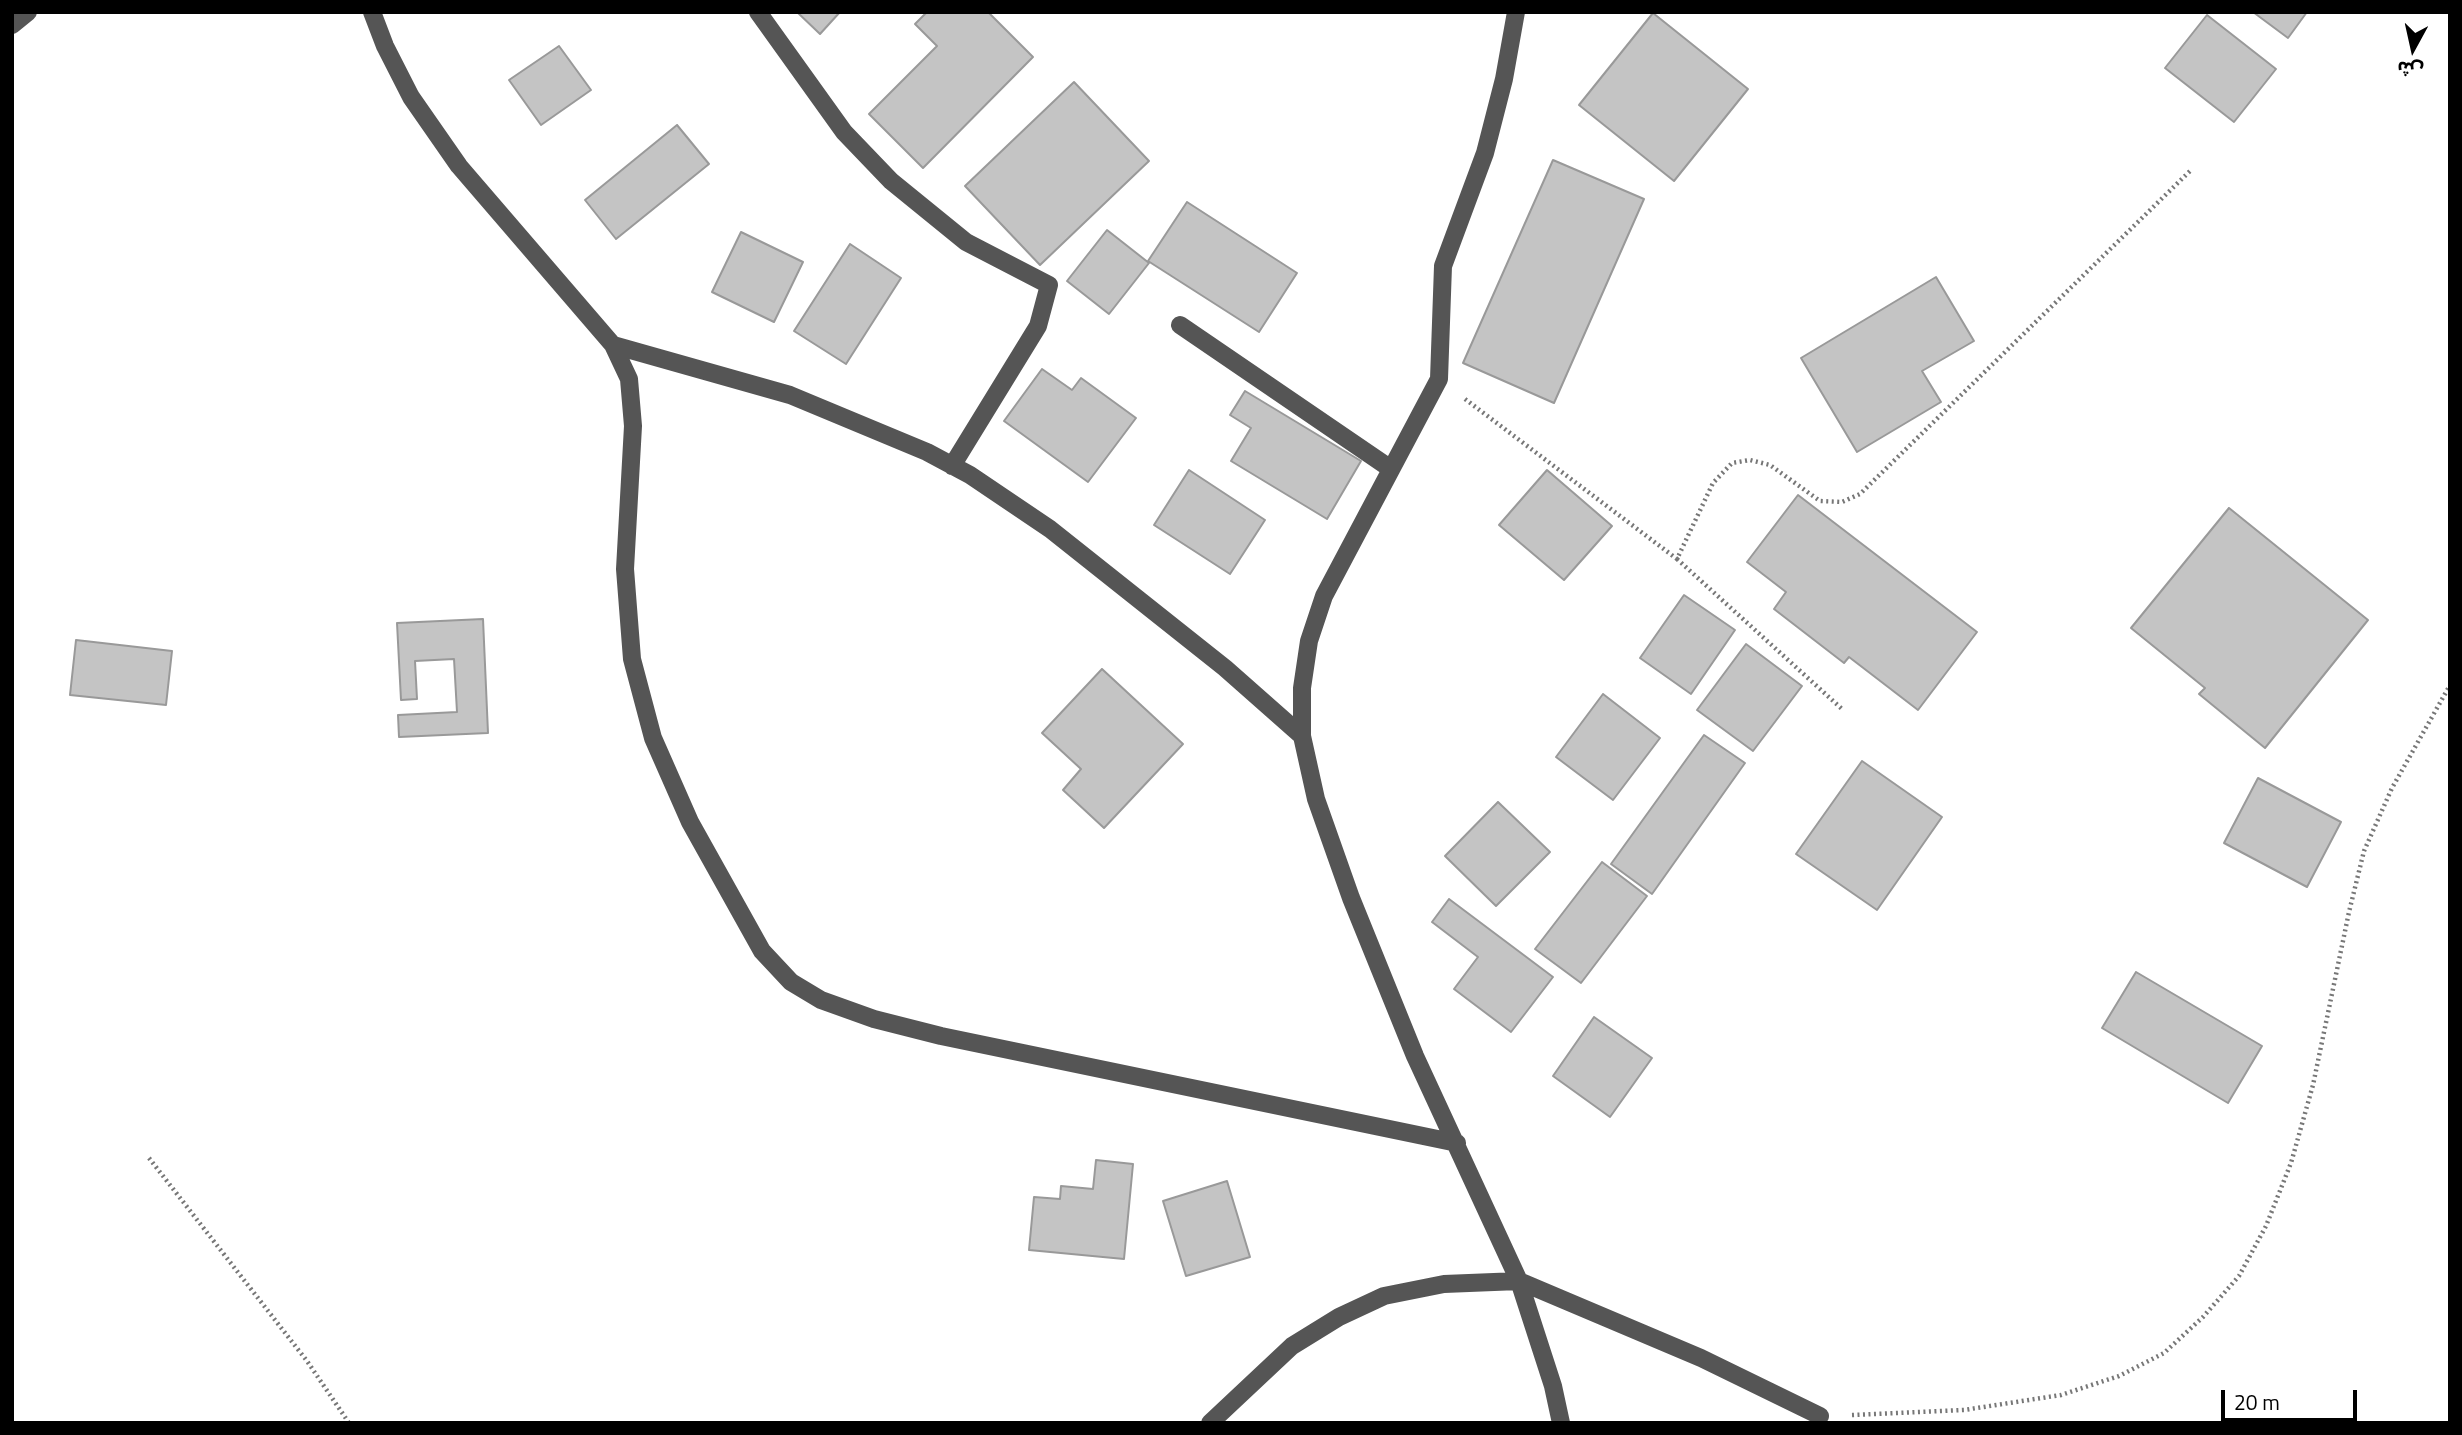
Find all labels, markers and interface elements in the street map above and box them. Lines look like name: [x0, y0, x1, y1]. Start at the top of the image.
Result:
north arrow: [2378, 14, 2448, 84]
text: ش: [2395, 54, 2425, 86]
scale bar: [2224, 1376, 2360, 1420]
text: 20 m: [2234, 1386, 2280, 1418]

